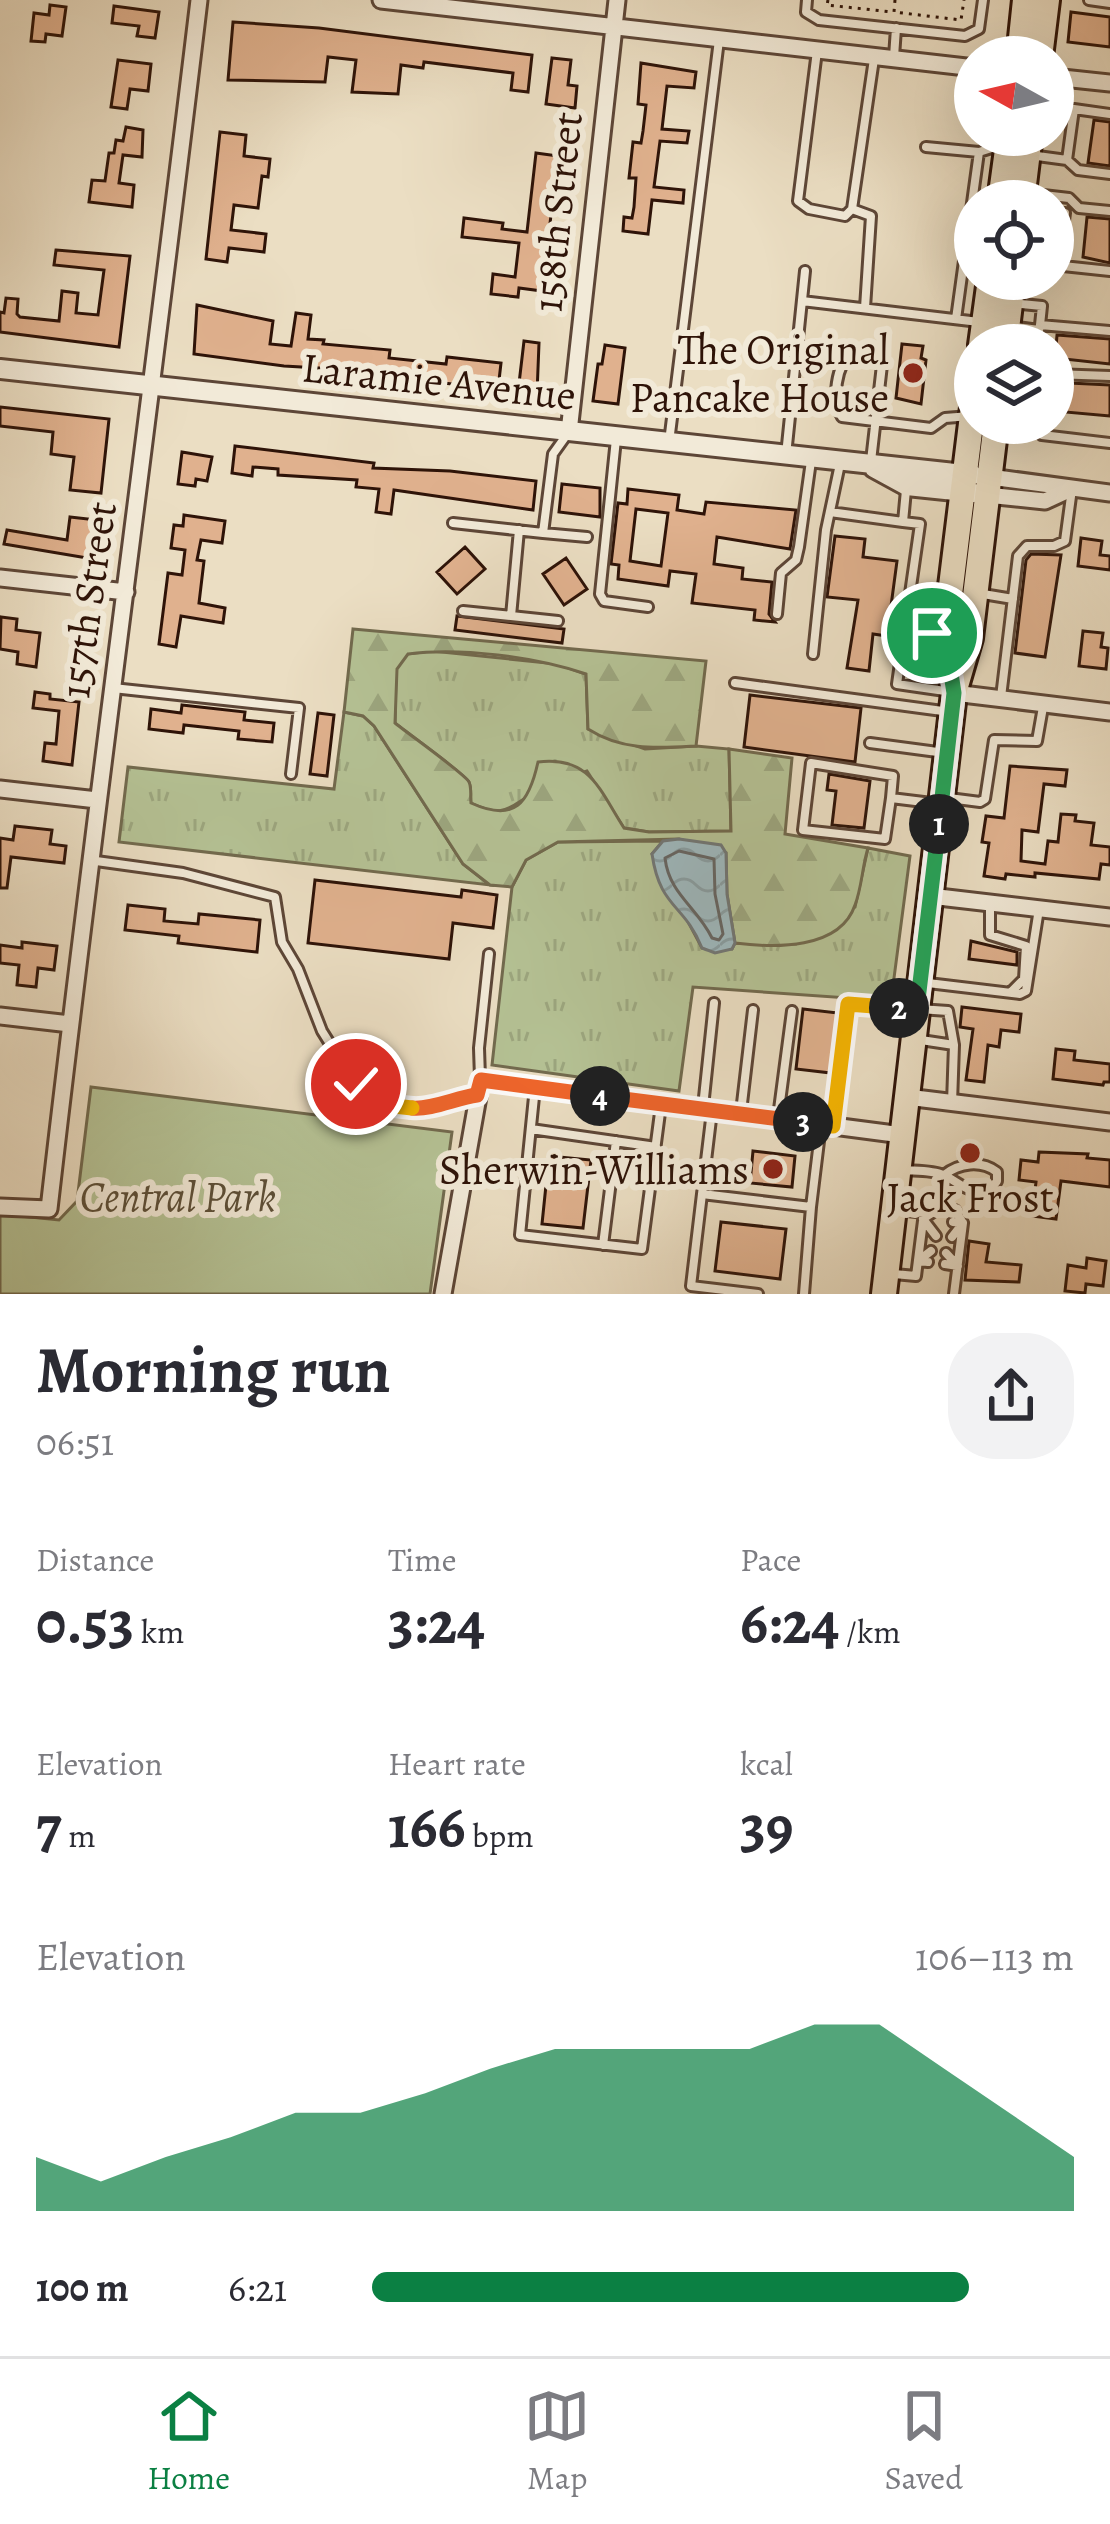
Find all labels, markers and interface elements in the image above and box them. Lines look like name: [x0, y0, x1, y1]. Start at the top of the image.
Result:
north arrow: [954, 36, 1074, 156]
map controls: [954, 36, 1074, 444]
street label: 158th Street: [518, 109, 596, 315]
button: locate: [954, 180, 1074, 300]
place label: The Original Pancake House: [630, 321, 889, 426]
button: layers: [954, 324, 1074, 444]
street label: Laramie Avenue: [299, 338, 579, 424]
marker: The Original Pancake House: [900, 360, 926, 386]
street label: 157th Street: [46, 498, 130, 702]
pin: [881, 582, 983, 684]
icon: arrive: [899, 600, 965, 666]
pin: 1: [909, 794, 969, 854]
text: 1: [933, 801, 945, 846]
pin: 2: [869, 978, 929, 1038]
text: 2: [891, 985, 907, 1030]
pin: [305, 1033, 407, 1135]
icon: check: [323, 1051, 389, 1117]
pin: 4: [570, 1066, 630, 1126]
text: 4: [592, 1073, 608, 1118]
pin: 3: [773, 1092, 833, 1152]
text: 3: [796, 1099, 810, 1144]
marker: Jack Frost: [957, 1140, 983, 1166]
place label: Sherwin-Williams: [439, 1141, 749, 1198]
marker: Sherwin-Williams: [760, 1156, 786, 1182]
park label: Central Park: [80, 1168, 276, 1225]
place label: Jack Frost: [886, 1169, 1054, 1226]
text: Morning run: [36, 1325, 391, 1415]
button: share: [948, 1333, 1074, 1459]
text: 06:51: [36, 1415, 114, 1468]
text: Distance: [36, 1537, 154, 1582]
text: Time: [388, 1537, 457, 1582]
text: Pace: [740, 1537, 801, 1582]
text: 0.53: [36, 1582, 134, 1664]
text: 3:24: [388, 1582, 485, 1664]
text: 6:24: [740, 1582, 839, 1664]
text: km: [134, 1609, 185, 1654]
text: /km: [839, 1609, 901, 1654]
text: Elevation: [36, 1741, 163, 1786]
text: Heart rate: [388, 1741, 526, 1786]
text: kcal: [740, 1741, 793, 1786]
text: 7: [36, 1786, 62, 1868]
text: 166: [388, 1786, 466, 1868]
text: 39: [740, 1786, 794, 1868]
text: m: [62, 1813, 96, 1858]
text: bpm: [466, 1813, 534, 1858]
text: Elevation: [36, 1930, 186, 1983]
text: 106–113 m: [915, 1930, 1074, 1983]
text: 100 m: [36, 2261, 129, 2314]
text: 6:21: [228, 2261, 287, 2314]
tab: Home: [147, 2383, 230, 2500]
tab: Map: [524, 2383, 590, 2500]
tab: Saved: [885, 2383, 963, 2500]

